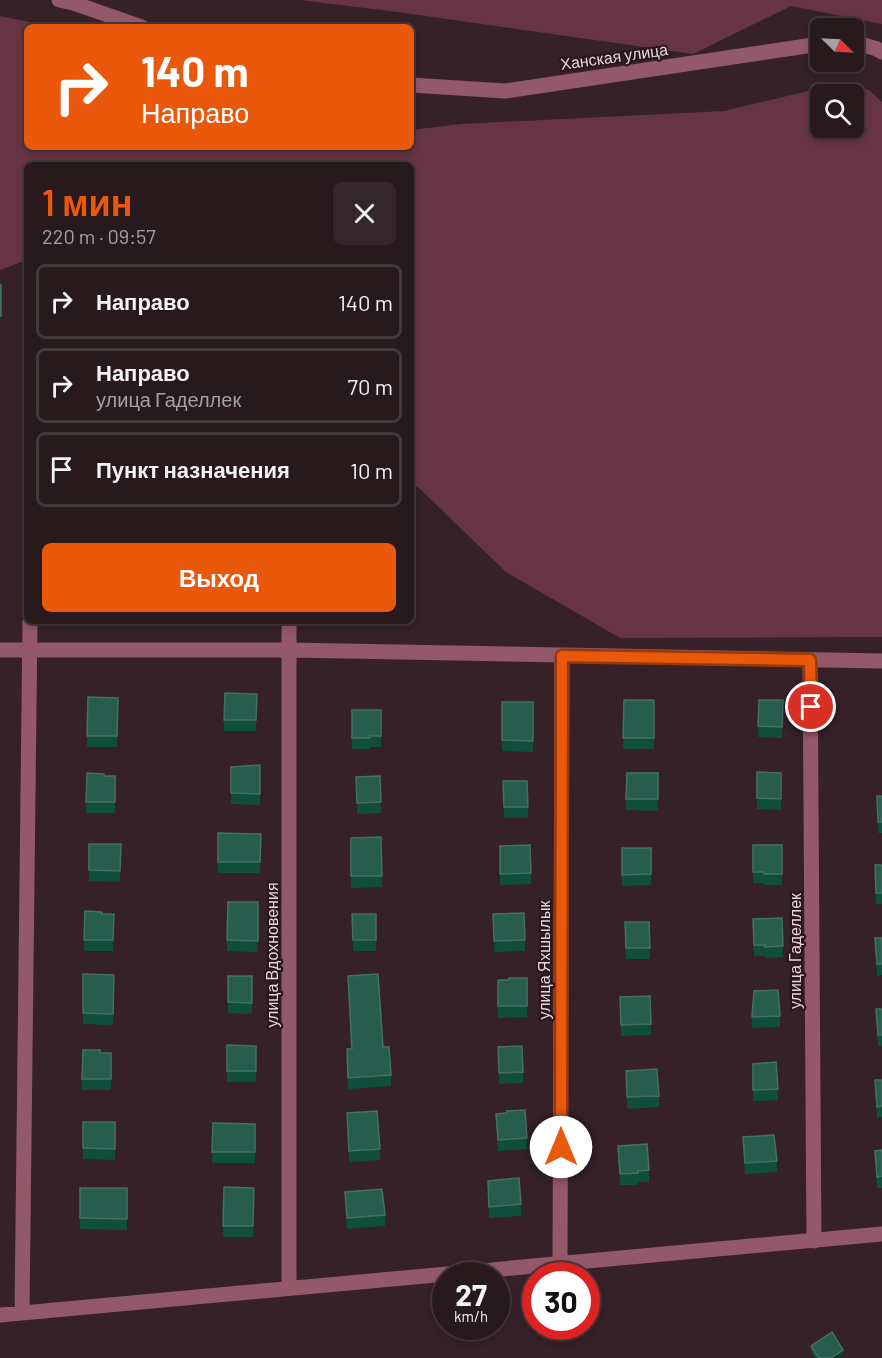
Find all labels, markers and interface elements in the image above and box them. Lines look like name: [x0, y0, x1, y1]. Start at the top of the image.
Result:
north arrow: [810, 18, 864, 72]
map controls: [810, 18, 864, 138]
street label: Ханская улица: [559, 39, 669, 73]
text: 140 m: [141, 45, 249, 95]
icon: right: [42, 48, 120, 126]
button: search: [810, 84, 864, 138]
text: Направо: [141, 96, 249, 128]
text: 1 мин: [42, 180, 132, 223]
button: close: [333, 182, 396, 245]
text: 220 m · 09:57: [42, 224, 156, 248]
icon: right: [45, 285, 78, 318]
text: Направо: [96, 288, 190, 314]
text: 140 m: [338, 289, 393, 315]
text: Направо: [96, 359, 190, 385]
icon: right: [45, 369, 78, 402]
text: 70 m: [348, 373, 393, 399]
text: улица Гаделлек: [96, 387, 241, 411]
icon: arrive: [45, 453, 78, 486]
text: Пункт назначения: [96, 456, 290, 482]
text: 10 m: [350, 457, 393, 483]
button: Выход: [42, 543, 396, 612]
pin: [785, 681, 836, 732]
icon: arrive: [794, 690, 827, 723]
street label: улица Вдохновения: [262, 882, 281, 1028]
street label: улица Гаделлек: [785, 892, 804, 1009]
street label: улица Яхшылык: [534, 900, 553, 1019]
position arrow: [529, 1115, 593, 1179]
speed limit sign: 30: [522, 1262, 600, 1340]
text: 27: [455, 1276, 487, 1312]
text: km/h: [454, 1307, 488, 1325]

